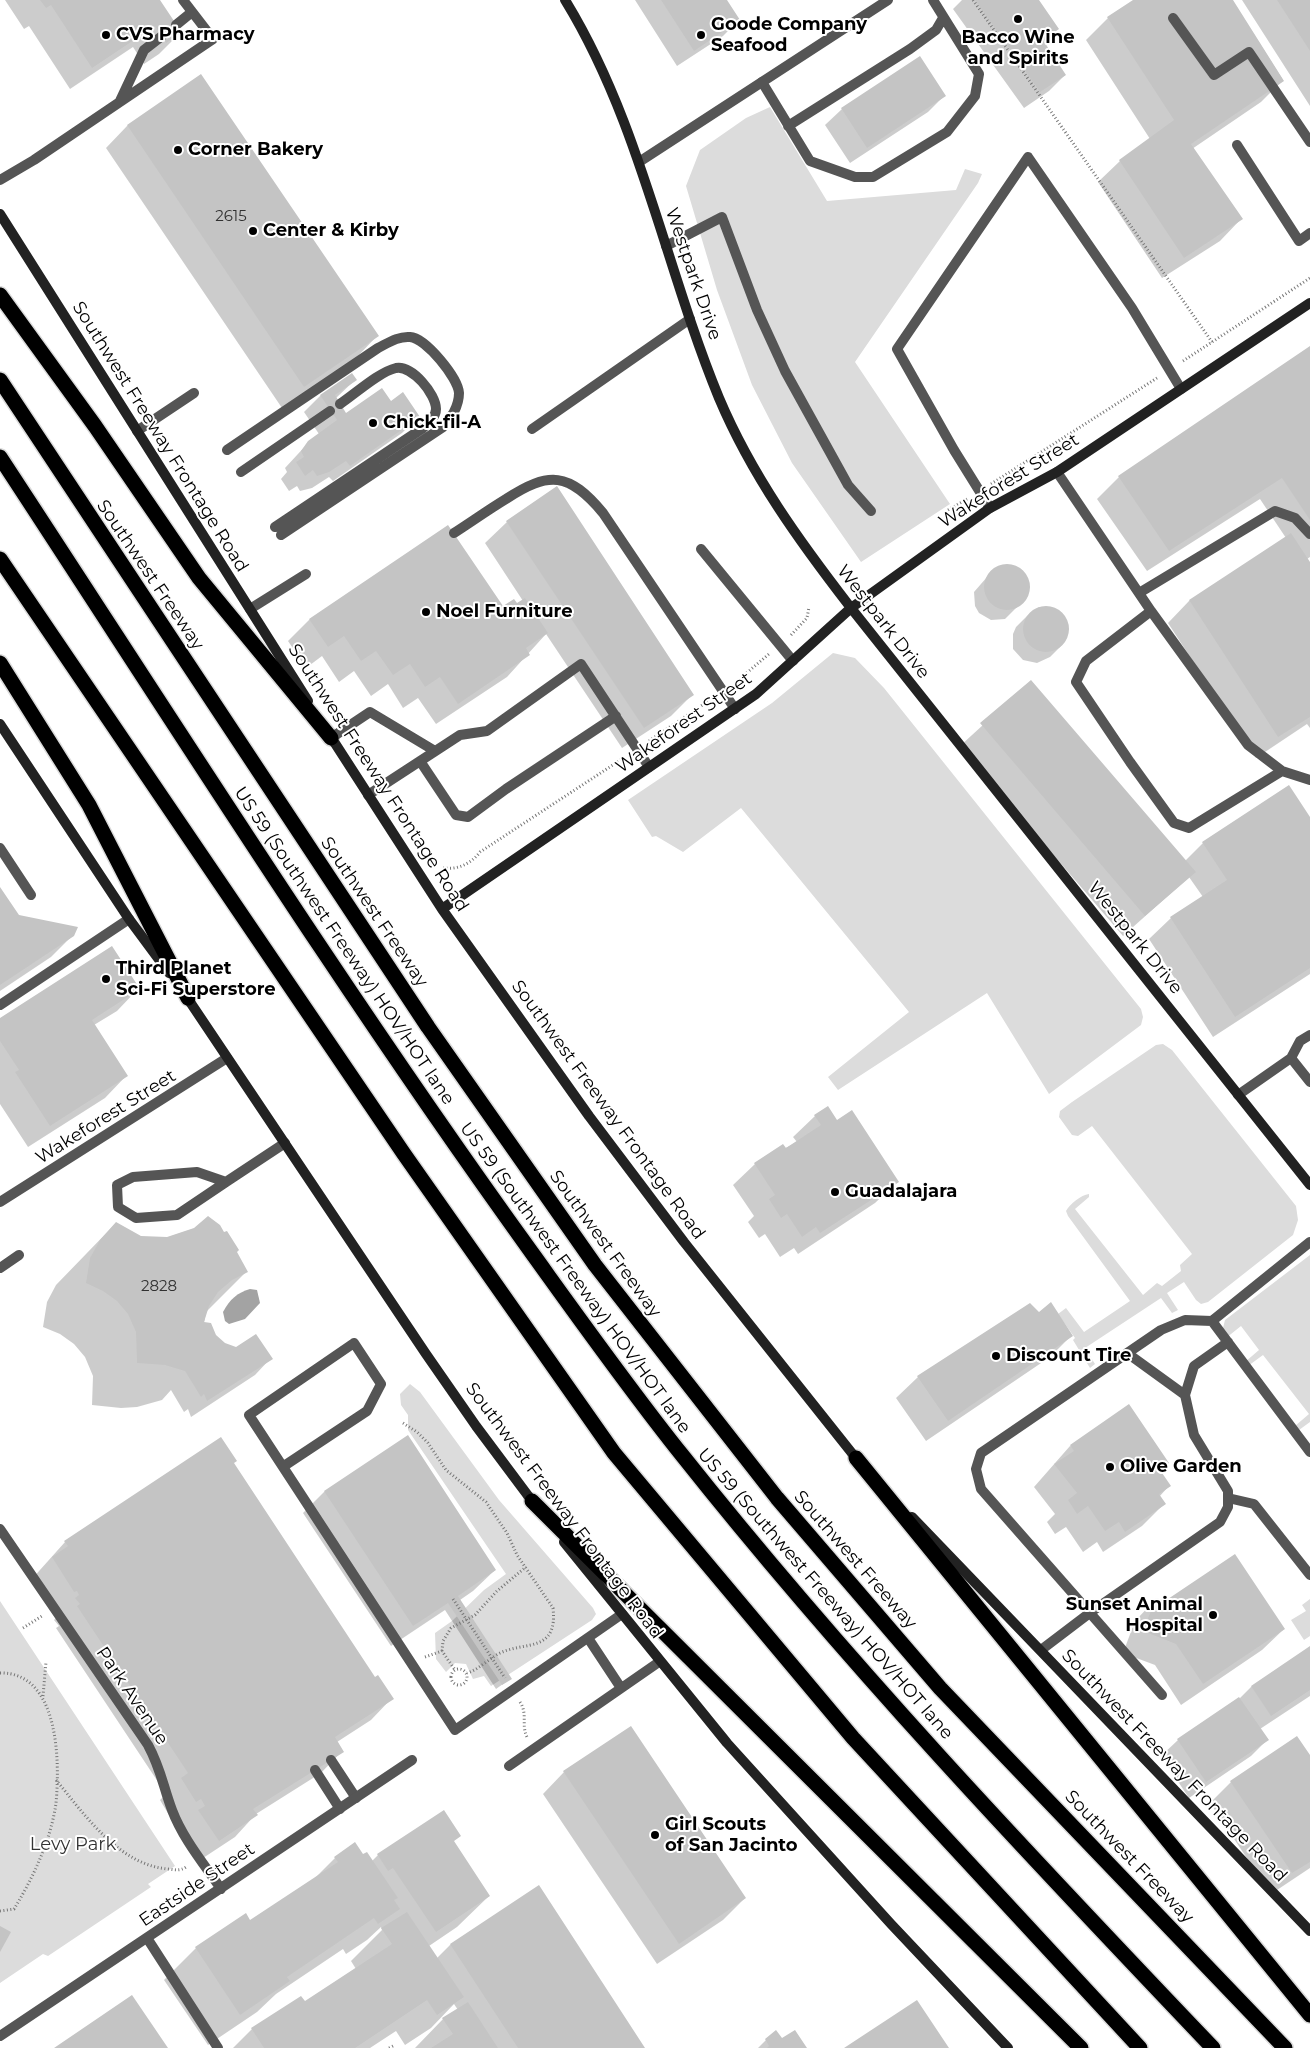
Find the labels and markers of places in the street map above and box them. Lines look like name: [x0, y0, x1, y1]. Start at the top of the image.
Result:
marker: Bacco Wine and Spirits: [1012, 13, 1024, 25]
place label: Goode Company Seafood: [711, 14, 867, 56]
place label: CVS Pharmacy: [116, 24, 255, 46]
place label: Bacco Wine and Spirits: [962, 27, 1074, 70]
marker: CVS Pharmacy: [100, 29, 112, 41]
marker: Goode Company Seafood: [695, 29, 707, 41]
place label: Corner Bakery: [188, 139, 323, 161]
marker: Corner Bakery: [172, 144, 184, 156]
place label: Center & Kirby: [263, 220, 399, 242]
marker: Center & Kirby: [247, 225, 259, 237]
place label: Chick-fil-A: [383, 412, 481, 434]
marker: Chick-fil-A: [367, 417, 379, 429]
place label: Noel Furniture: [436, 601, 573, 623]
marker: Noel Furniture: [420, 606, 432, 618]
place label: Third Planet Sci-Fi Superstore: [116, 958, 276, 1001]
marker: Third Planet Sci-Fi Superstore: [100, 973, 112, 985]
place label: Guadalajara: [845, 1181, 957, 1203]
marker: Guadalajara: [829, 1186, 841, 1198]
place label: Discount Tire: [1006, 1345, 1131, 1367]
marker: Discount Tire: [990, 1350, 1002, 1362]
place label: Olive Garden: [1120, 1456, 1242, 1478]
marker: Olive Garden: [1104, 1461, 1116, 1473]
place label: Sunset Animal Hospital: [1066, 1594, 1203, 1636]
marker: Sunset Animal Hospital: [1207, 1609, 1219, 1621]
place label: Girl Scouts of San Jacinto: [665, 1814, 798, 1856]
marker: Girl Scouts of San Jacinto: [649, 1829, 661, 1841]

